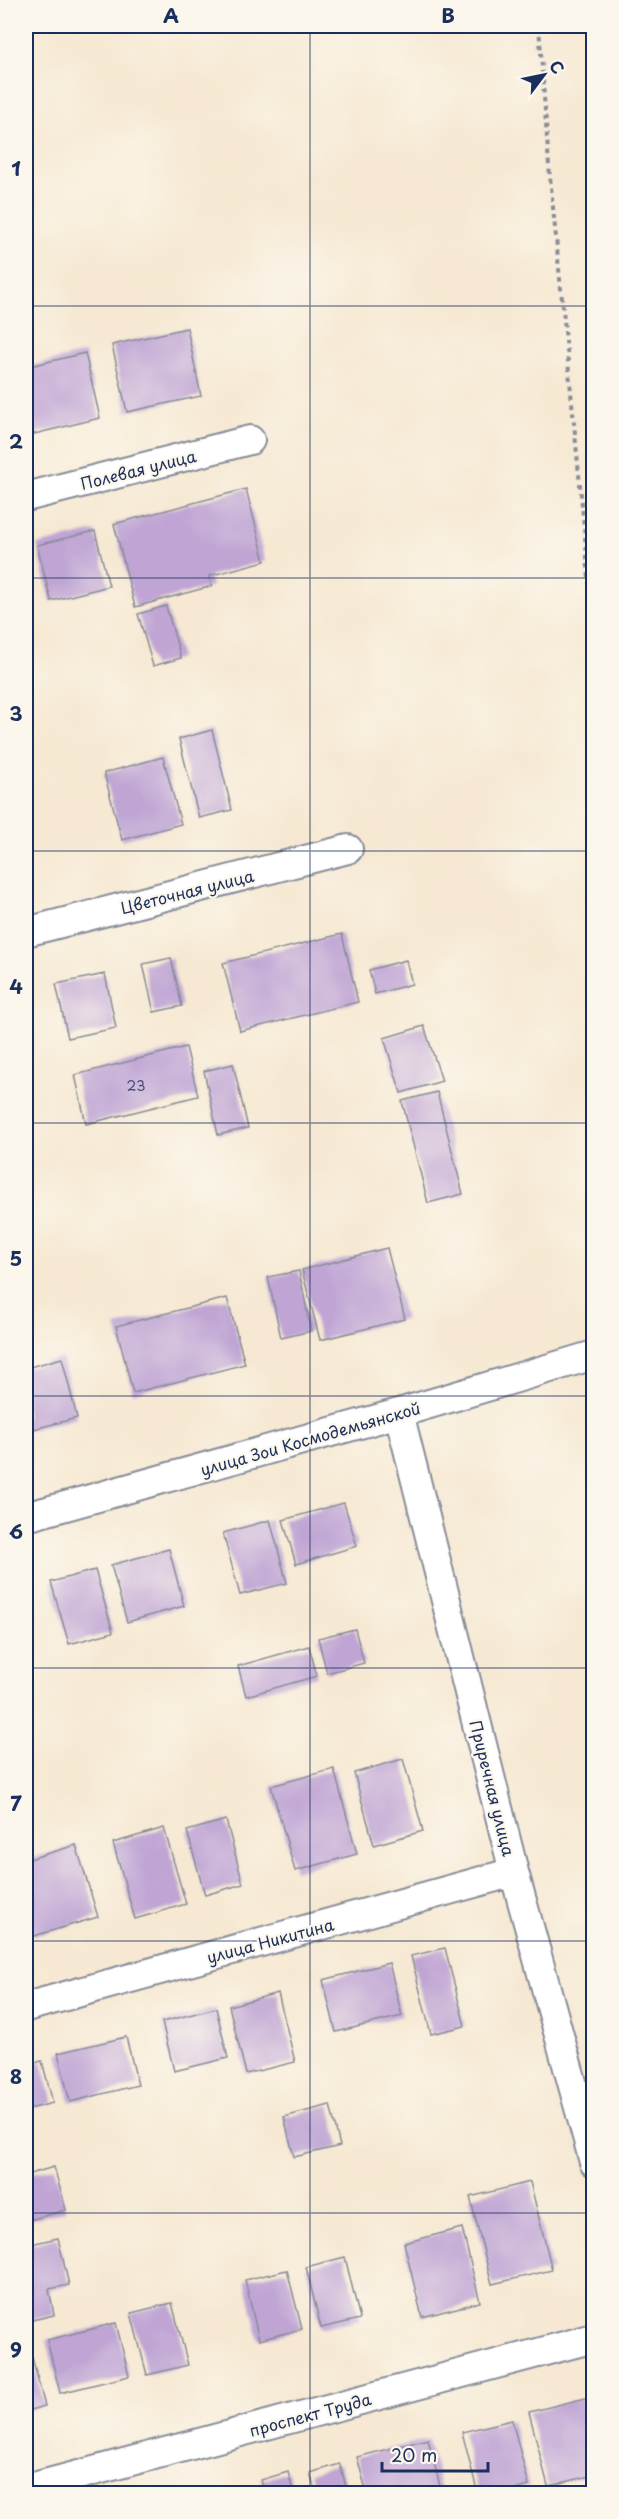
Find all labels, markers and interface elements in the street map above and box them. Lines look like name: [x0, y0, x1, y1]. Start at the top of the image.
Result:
text: A: [163, 0, 179, 30]
text: B: [441, 0, 455, 30]
north arrow: [514, 45, 574, 105]
text: С: [544, 55, 571, 78]
text: 1: [11, 153, 21, 183]
text: 2: [9, 426, 23, 456]
street label: Полевая улица: [78, 443, 198, 495]
text: 3: [9, 698, 23, 728]
street label: Цветочная улица: [118, 863, 256, 919]
text: 4: [9, 971, 23, 1001]
house number: 23: [127, 1075, 145, 1096]
text: 5: [10, 1243, 22, 1273]
street label: улица Зои Космодемьянской: [197, 1395, 423, 1481]
text: 6: [9, 1516, 23, 1546]
street label: Приречная улица: [464, 1717, 522, 1859]
text: 7: [10, 1788, 22, 1818]
street label: улица Никитина: [204, 1911, 336, 1969]
text: 8: [10, 2061, 22, 2091]
text: 9: [10, 2334, 22, 2364]
street label: проспект Труда: [246, 2386, 374, 2442]
scale bar: [382, 2435, 488, 2473]
text: 20 m: [391, 2441, 437, 2468]

